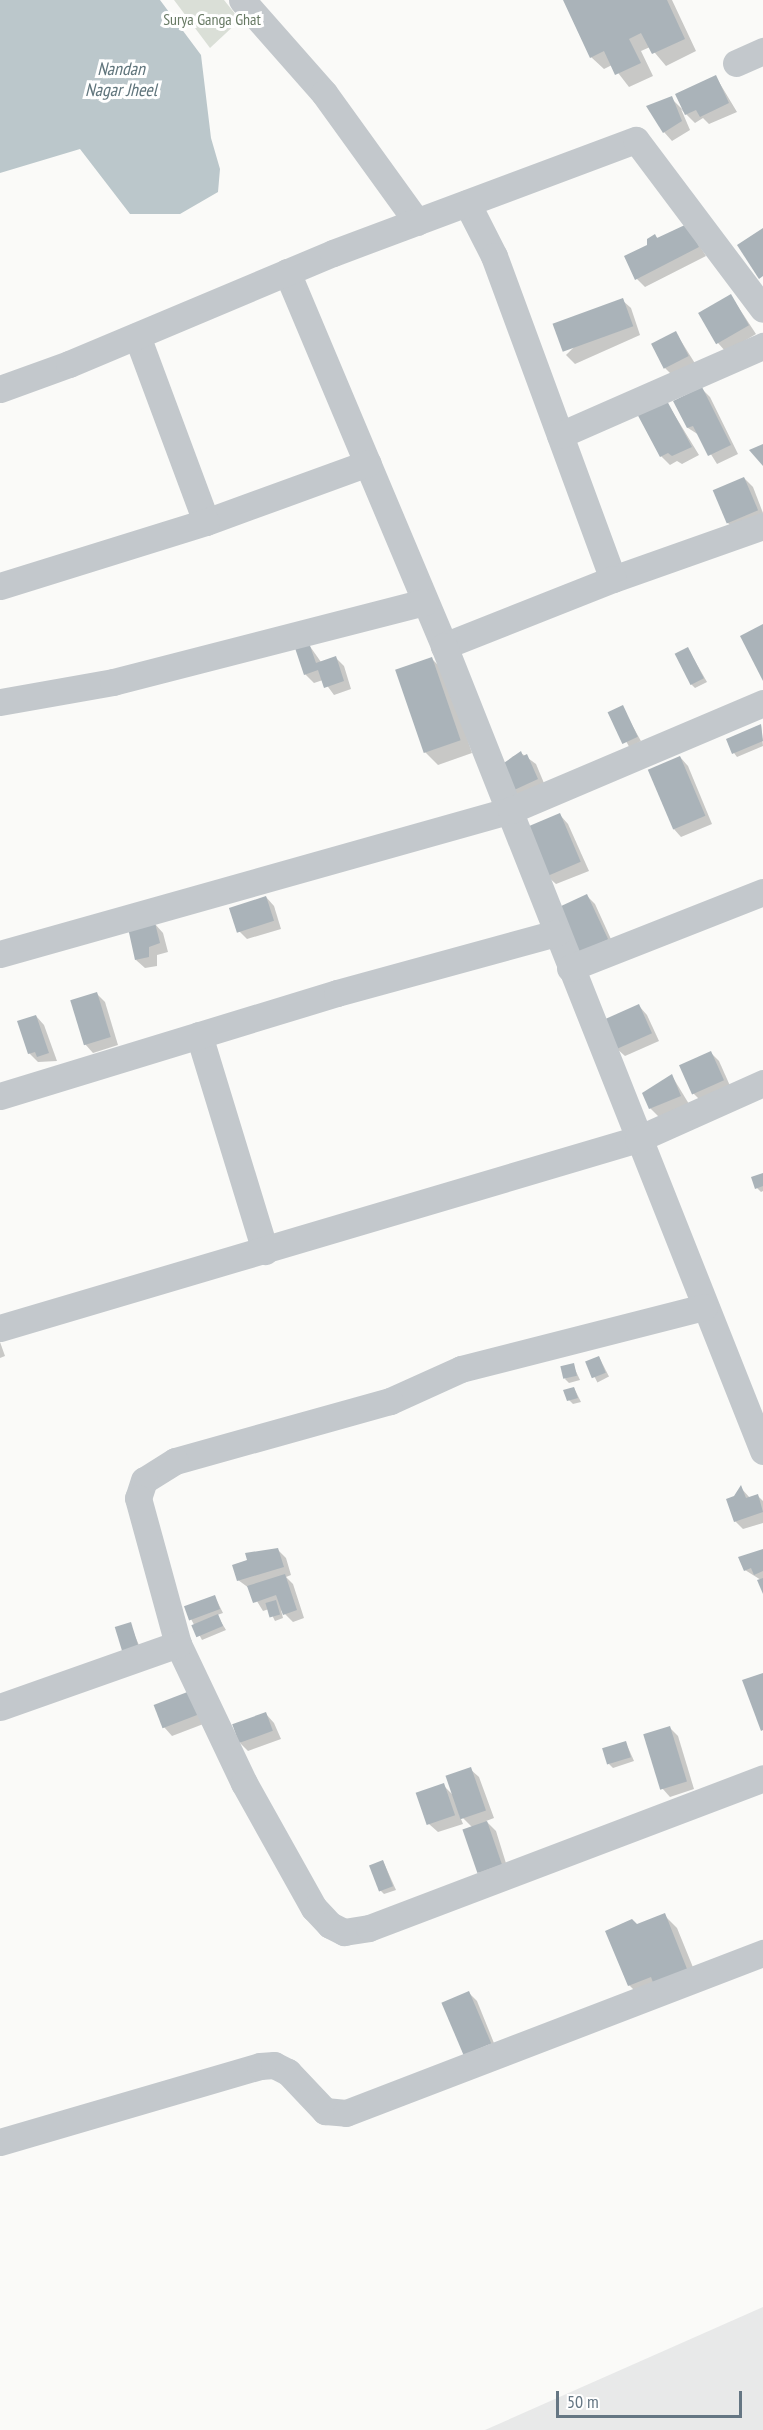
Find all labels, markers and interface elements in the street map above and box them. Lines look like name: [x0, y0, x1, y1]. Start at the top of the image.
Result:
park label: Surya Ganga Ghat: [163, 9, 261, 29]
water label: Nandan Nagar Jheel: [85, 59, 157, 101]
scale bar: [559, 2379, 745, 2417]
text: 50 m: [567, 2390, 599, 2413]

